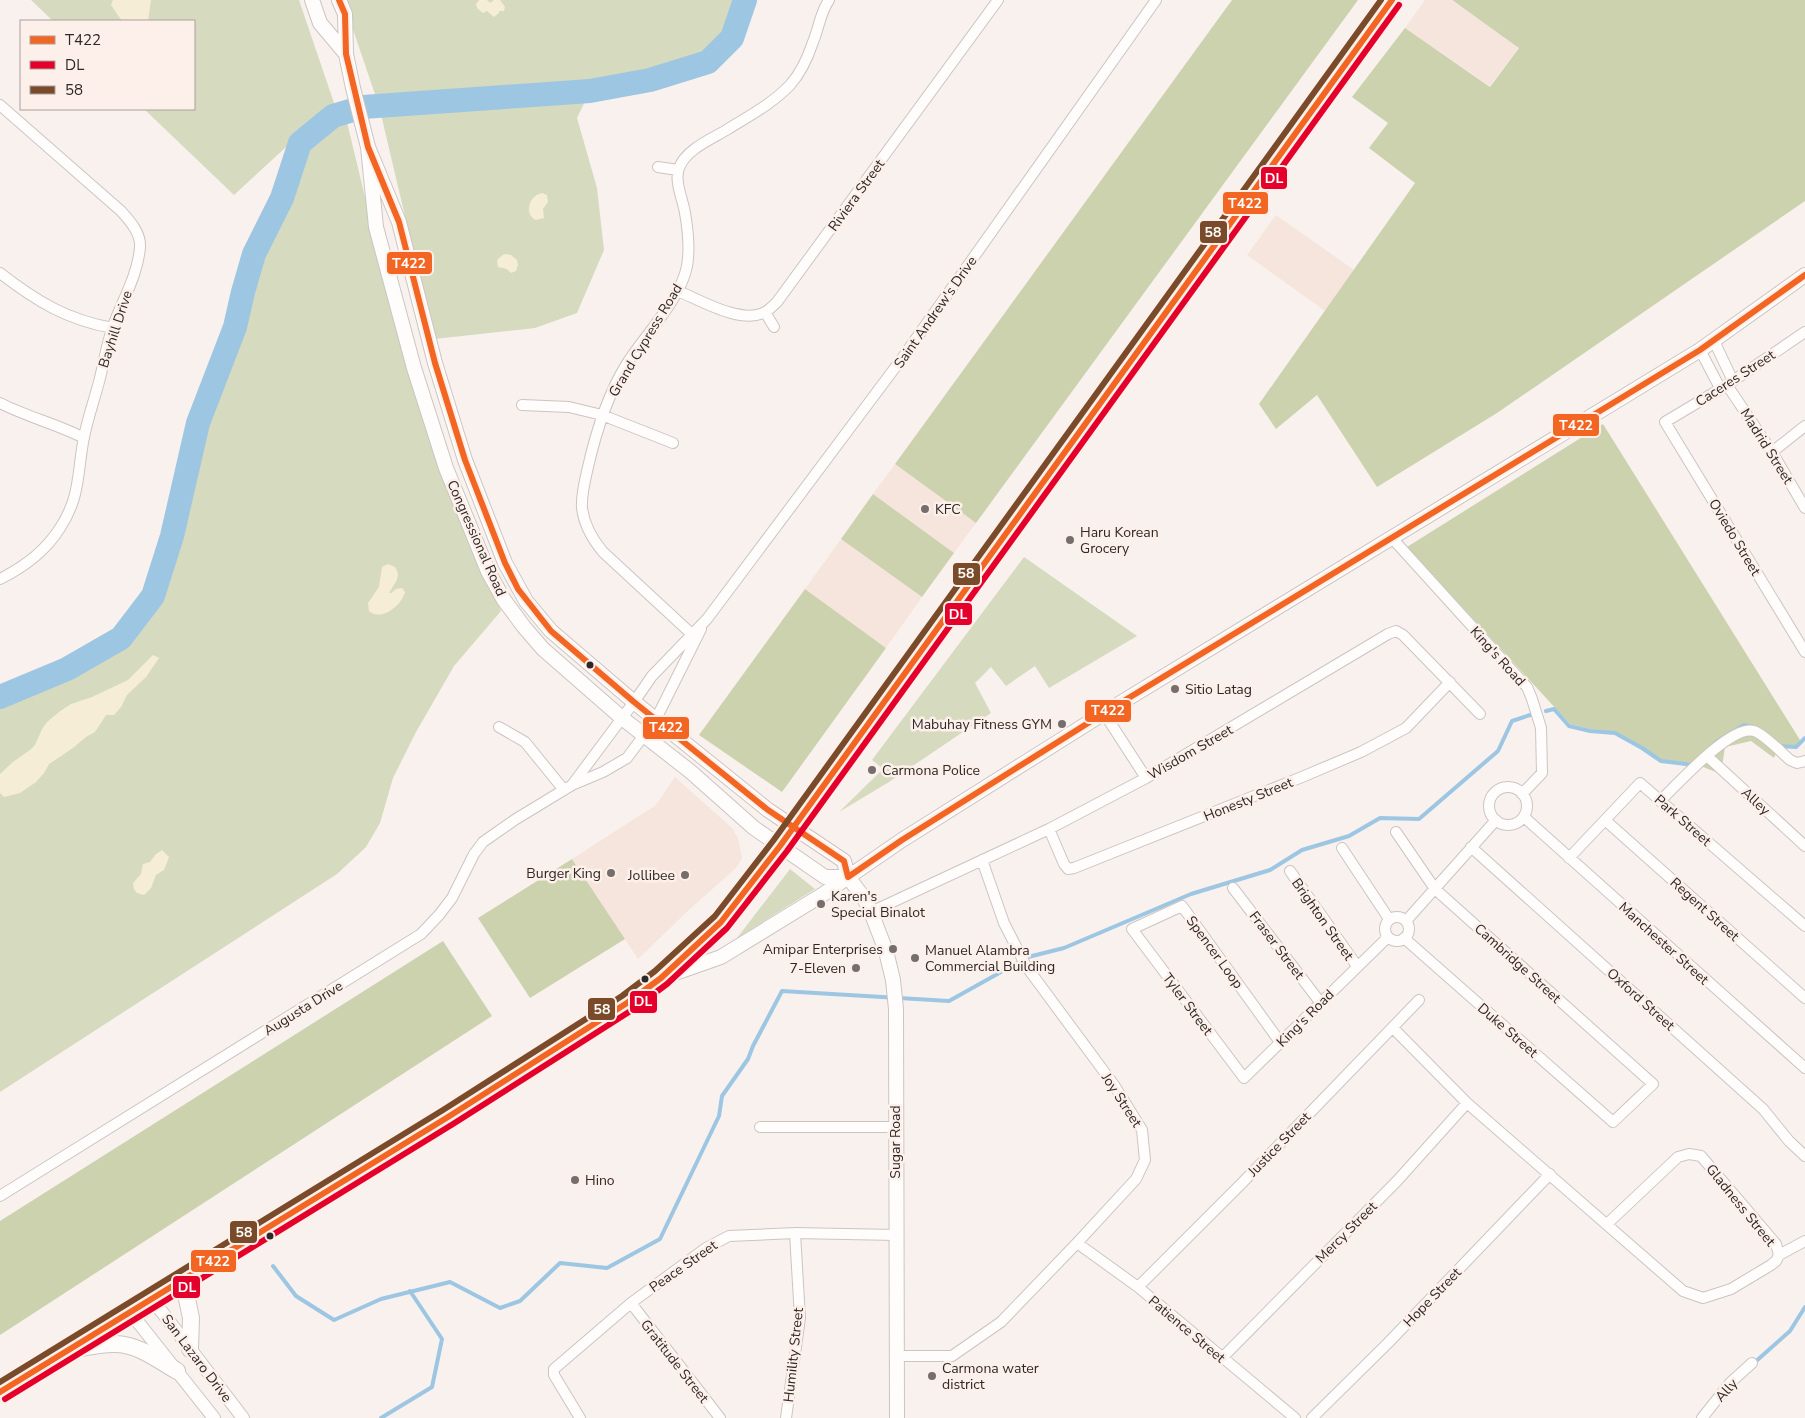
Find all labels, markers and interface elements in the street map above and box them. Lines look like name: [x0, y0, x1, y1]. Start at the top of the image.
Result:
legend: [20, 20, 195, 110]
text: T422: [65, 30, 101, 50]
text: DL: [65, 55, 84, 75]
text: 58: [65, 80, 83, 100]
street label: Riviera Street: [824, 155, 889, 235]
line badge: DL: [1260, 166, 1288, 190]
text: DL: [1265, 169, 1283, 188]
line badge: T422: [1222, 191, 1269, 215]
text: T422: [1228, 194, 1262, 213]
line badge: 58: [1199, 220, 1228, 244]
text: 58: [1205, 223, 1221, 242]
line badge: T422: [386, 251, 433, 275]
street label: Saint Andrew's Drive: [890, 252, 981, 372]
text: T422: [392, 254, 426, 273]
street label: Grand Cypress Road: [604, 280, 687, 400]
street label: Bayhill Drive: [94, 288, 137, 370]
street label: Caceres Street: [1692, 346, 1779, 411]
street label: Madrid Street: [1736, 405, 1797, 488]
line badge: T422: [1552, 413, 1600, 437]
text: T422: [1559, 416, 1593, 435]
street label: Congressional Road: [442, 477, 511, 599]
street label: Oviedo Street: [1704, 495, 1765, 579]
place label: KFC: [935, 500, 961, 519]
marker: KFC: [919, 503, 931, 515]
place label: Haru Korean Grocery: [1080, 523, 1159, 558]
marker: Haru Korean Grocery: [1064, 534, 1076, 546]
line badge: 58: [952, 562, 981, 586]
text: 58: [958, 564, 974, 583]
line badge: DL: [944, 602, 973, 626]
text: DL: [949, 605, 967, 624]
street label: King's Road: [1466, 622, 1529, 690]
unlabelled marker: [585, 660, 595, 670]
place label: Sitio Latag: [1185, 680, 1252, 699]
marker: Sitio Latag: [1169, 683, 1181, 695]
line badge: T422: [1084, 699, 1132, 723]
text: T422: [1091, 701, 1125, 720]
place label: Mabuhay Fitness GYM: [912, 715, 1052, 734]
line badge: T422: [642, 716, 690, 740]
text: T422: [649, 718, 683, 737]
marker: Mabuhay Fitness GYM: [1056, 718, 1068, 730]
street label: Wisdom Street: [1144, 720, 1236, 784]
place label: Carmona Police: [882, 761, 980, 780]
marker: Carmona Police: [866, 764, 878, 776]
street label: Honesty Street: [1201, 773, 1296, 826]
street label: Alley: [1737, 783, 1775, 820]
street label: Park Street: [1650, 790, 1715, 850]
place label: Burger King: [526, 864, 601, 883]
place label: Jollibee: [627, 866, 675, 885]
marker: Burger King: [605, 867, 617, 879]
marker: Jollibee: [679, 869, 691, 881]
street label: Regent Street: [1666, 873, 1743, 946]
street label: Brighton Street: [1287, 874, 1358, 964]
place label: Karen's Special Binalot: [831, 887, 925, 922]
marker: Karen's Special Binalot: [815, 898, 827, 910]
street label: Manchester Street: [1615, 898, 1713, 989]
street label: Fraser Street: [1245, 907, 1309, 983]
street label: Spencer Loop: [1182, 912, 1248, 993]
street label: Cambridge Street: [1470, 919, 1565, 1008]
place label: Amipar Enterprises: [763, 940, 883, 959]
place label: Manuel Alambra Commercial Building: [925, 941, 1055, 976]
marker: Amipar Enterprises: [887, 943, 899, 955]
marker: Manuel Alambra Commercial Building: [909, 952, 921, 964]
place label: 7-Eleven: [790, 959, 846, 978]
marker: 7-Eleven: [850, 962, 862, 974]
street label: Oxford Street: [1603, 964, 1679, 1035]
street label: Tyler Street: [1158, 969, 1217, 1039]
unlabelled marker: [640, 974, 650, 984]
street label: Augusta Drive: [260, 977, 346, 1040]
street label: King's Road: [1272, 985, 1338, 1051]
line badge: DL: [629, 990, 658, 1014]
text: DL: [634, 992, 652, 1011]
line badge: 58: [587, 997, 616, 1021]
street label: Duke Street: [1473, 999, 1542, 1062]
text: 58: [594, 1000, 610, 1019]
street label: Joy Street: [1096, 1069, 1146, 1131]
street label: Sugar Road: [886, 1105, 905, 1179]
street label: Justice Street: [1243, 1108, 1315, 1181]
street label: Gladness Street: [1702, 1160, 1780, 1250]
place label: Hino: [585, 1171, 615, 1190]
marker: Hino: [569, 1174, 581, 1186]
street label: Mercy Street: [1311, 1197, 1381, 1267]
line badge: 58: [229, 1220, 258, 1244]
text: 58: [236, 1223, 252, 1242]
unlabelled marker: [265, 1231, 275, 1241]
street label: Peace Street: [645, 1236, 721, 1297]
line badge: T422: [190, 1249, 237, 1273]
text: T422: [196, 1252, 230, 1271]
street label: Hope Street: [1399, 1263, 1466, 1331]
line badge: DL: [172, 1275, 201, 1299]
text: DL: [178, 1278, 196, 1297]
street label: Patience Street: [1144, 1292, 1229, 1367]
street label: Humility Street: [779, 1307, 808, 1403]
street label: San Lazaro Drive: [157, 1310, 236, 1406]
street label: Gratitude Street: [636, 1316, 713, 1407]
place label: Carmona water district: [942, 1359, 1039, 1394]
marker: Carmona water district: [926, 1370, 938, 1382]
street label: Ally: [1711, 1374, 1743, 1406]

